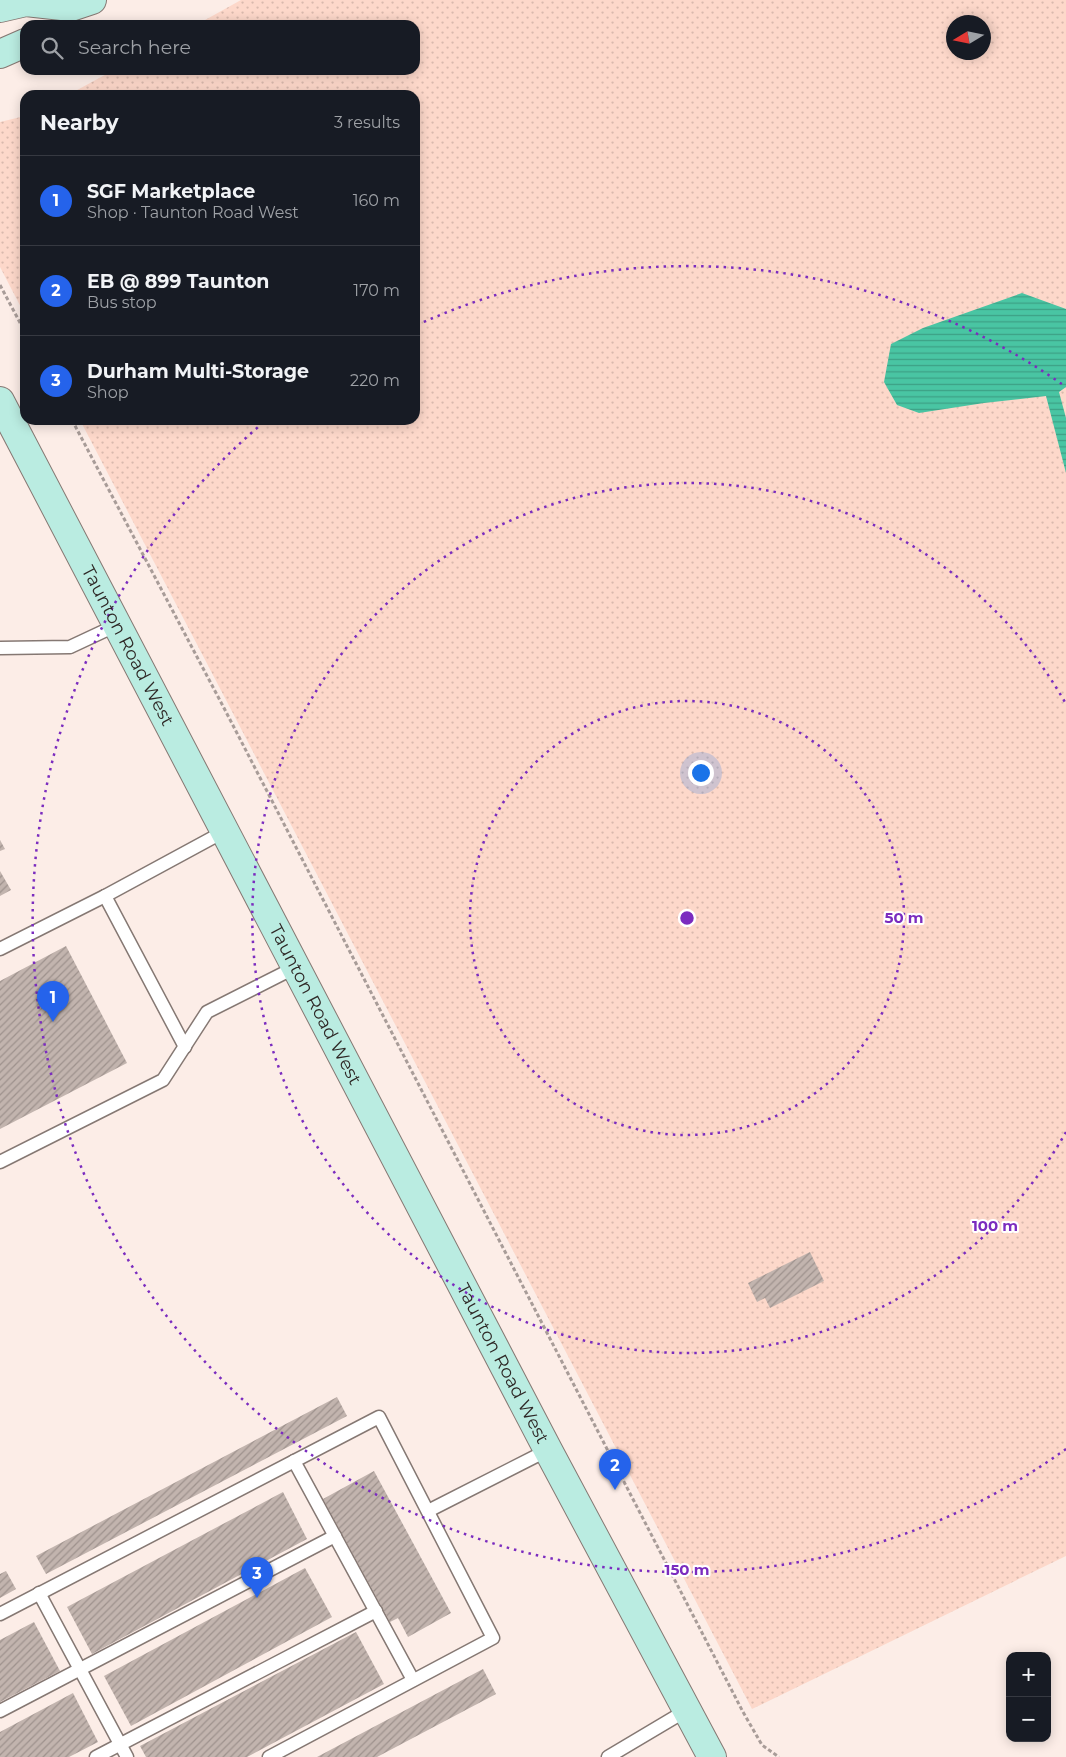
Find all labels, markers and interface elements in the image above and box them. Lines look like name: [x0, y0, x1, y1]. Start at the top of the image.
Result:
north arrow: [946, 15, 991, 60]
search box: [20, 20, 420, 75]
icon: search: [38, 34, 66, 62]
text: Search here: [78, 36, 191, 59]
text: Nearby: [40, 110, 119, 135]
text: 3 results: [334, 113, 400, 132]
text: SGF Marketplace: [87, 180, 255, 203]
text: 1: [53, 191, 59, 210]
text: 160 m: [353, 191, 400, 210]
text: Shop · Taunton Road West: [87, 203, 299, 222]
text: EB @ 899 Taunton: [87, 270, 269, 293]
text: 2: [51, 281, 61, 300]
text: 170 m: [353, 281, 400, 300]
text: Bus stop: [87, 293, 157, 312]
text: Durham Multi-Storage: [87, 360, 309, 383]
text: 3: [51, 371, 61, 390]
text: 220 m: [350, 371, 400, 390]
text: Shop: [87, 383, 129, 402]
street label: Taunton Road West: [77, 562, 179, 729]
your location: [688, 760, 714, 786]
text: 50 m: [884, 908, 924, 927]
centre of rings: [678, 909, 696, 927]
street label: Taunton Road West: [264, 921, 366, 1088]
pin: 1: [37, 981, 69, 1022]
text: 100 m: [972, 1216, 1018, 1235]
street label: Taunton Road West: [452, 1280, 554, 1447]
pin: 2: [599, 1449, 631, 1490]
pin: 3: [241, 1557, 273, 1598]
text: 150 m: [665, 1560, 709, 1579]
map controls: [1006, 1652, 1051, 1742]
button: +: [1006, 1652, 1051, 1697]
button: −: [1006, 1697, 1051, 1742]

